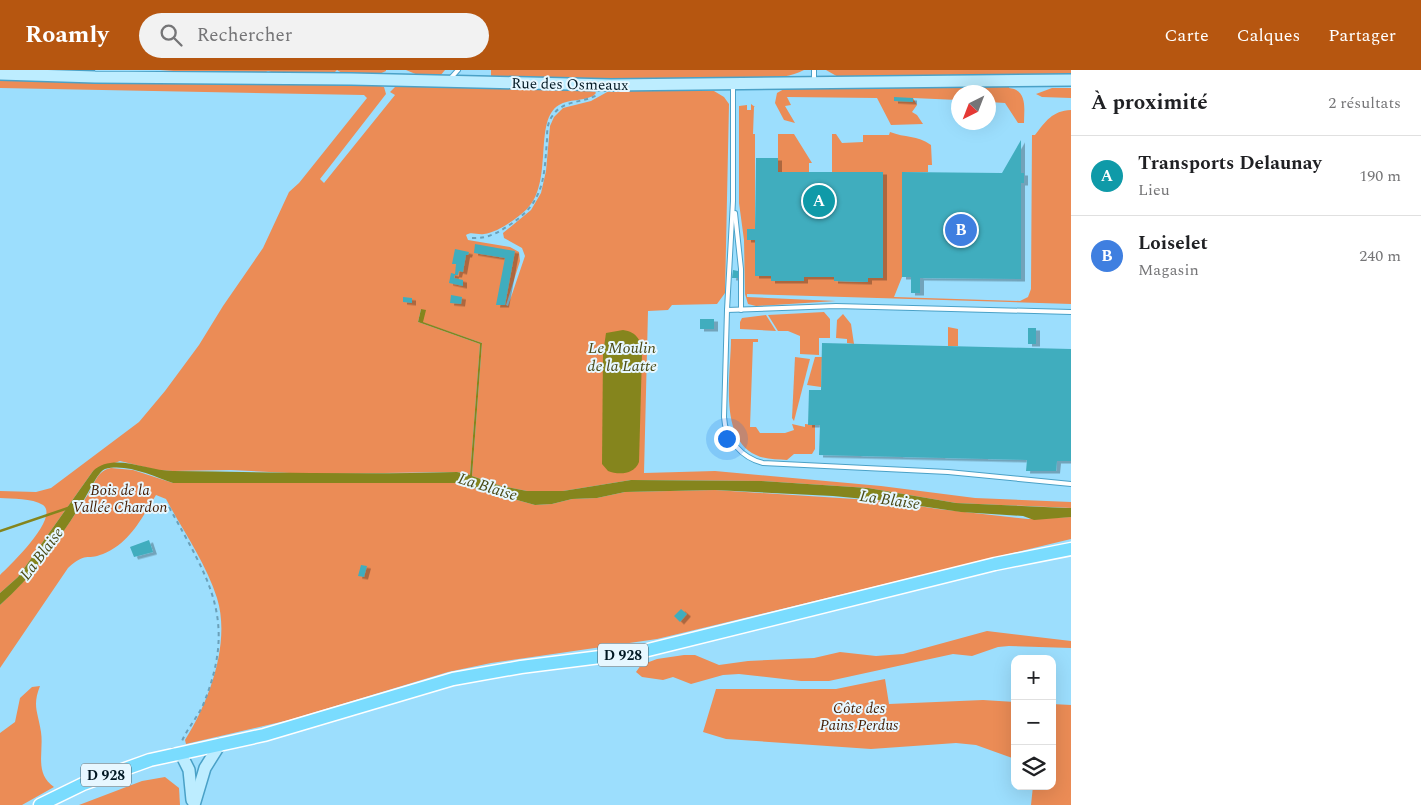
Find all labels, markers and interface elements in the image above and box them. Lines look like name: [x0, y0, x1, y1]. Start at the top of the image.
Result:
search box: [139, 13, 489, 58]
text: Roamly: [25, 17, 109, 53]
icon: search: [157, 21, 185, 49]
text: Rechercher: [197, 21, 292, 50]
text: Carte: [1165, 22, 1209, 49]
text: Calques: [1237, 22, 1300, 49]
text: Partager: [1328, 22, 1396, 49]
street label: Rue des Osmeaux: [511, 72, 629, 97]
north arrow: [951, 85, 996, 130]
text: À proximité: [1091, 87, 1208, 119]
text: 2 résultats: [1328, 91, 1401, 115]
text: Transports Delaunay: [1138, 149, 1322, 178]
text: A: [1101, 164, 1113, 188]
text: 190 m: [1359, 164, 1401, 188]
text: Lieu: [1138, 178, 1170, 202]
pin: A: [803, 182, 835, 220]
pin: B: [945, 211, 977, 249]
text: Loiselet: [1138, 229, 1208, 258]
text: B: [1101, 244, 1113, 268]
text: 240 m: [1359, 244, 1401, 268]
text: Magasin: [1138, 258, 1199, 282]
water label: Le Moulin de la Latte: [587, 336, 657, 378]
your location: [714, 426, 740, 452]
water label: La Blaise: [455, 467, 520, 507]
park label: Bois de la Vallée Chardon: [73, 479, 168, 519]
water label: La Blaise: [858, 484, 922, 516]
water label: La Blaise: [14, 522, 70, 585]
road number: D 928: [598, 644, 648, 666]
map controls: [1011, 655, 1056, 790]
button: +: [1011, 655, 1056, 700]
park label: Côte des Pains Perdus: [820, 697, 899, 737]
button: −: [1011, 700, 1056, 745]
button: layers: [1011, 745, 1056, 790]
road number: D 928: [81, 764, 131, 786]

